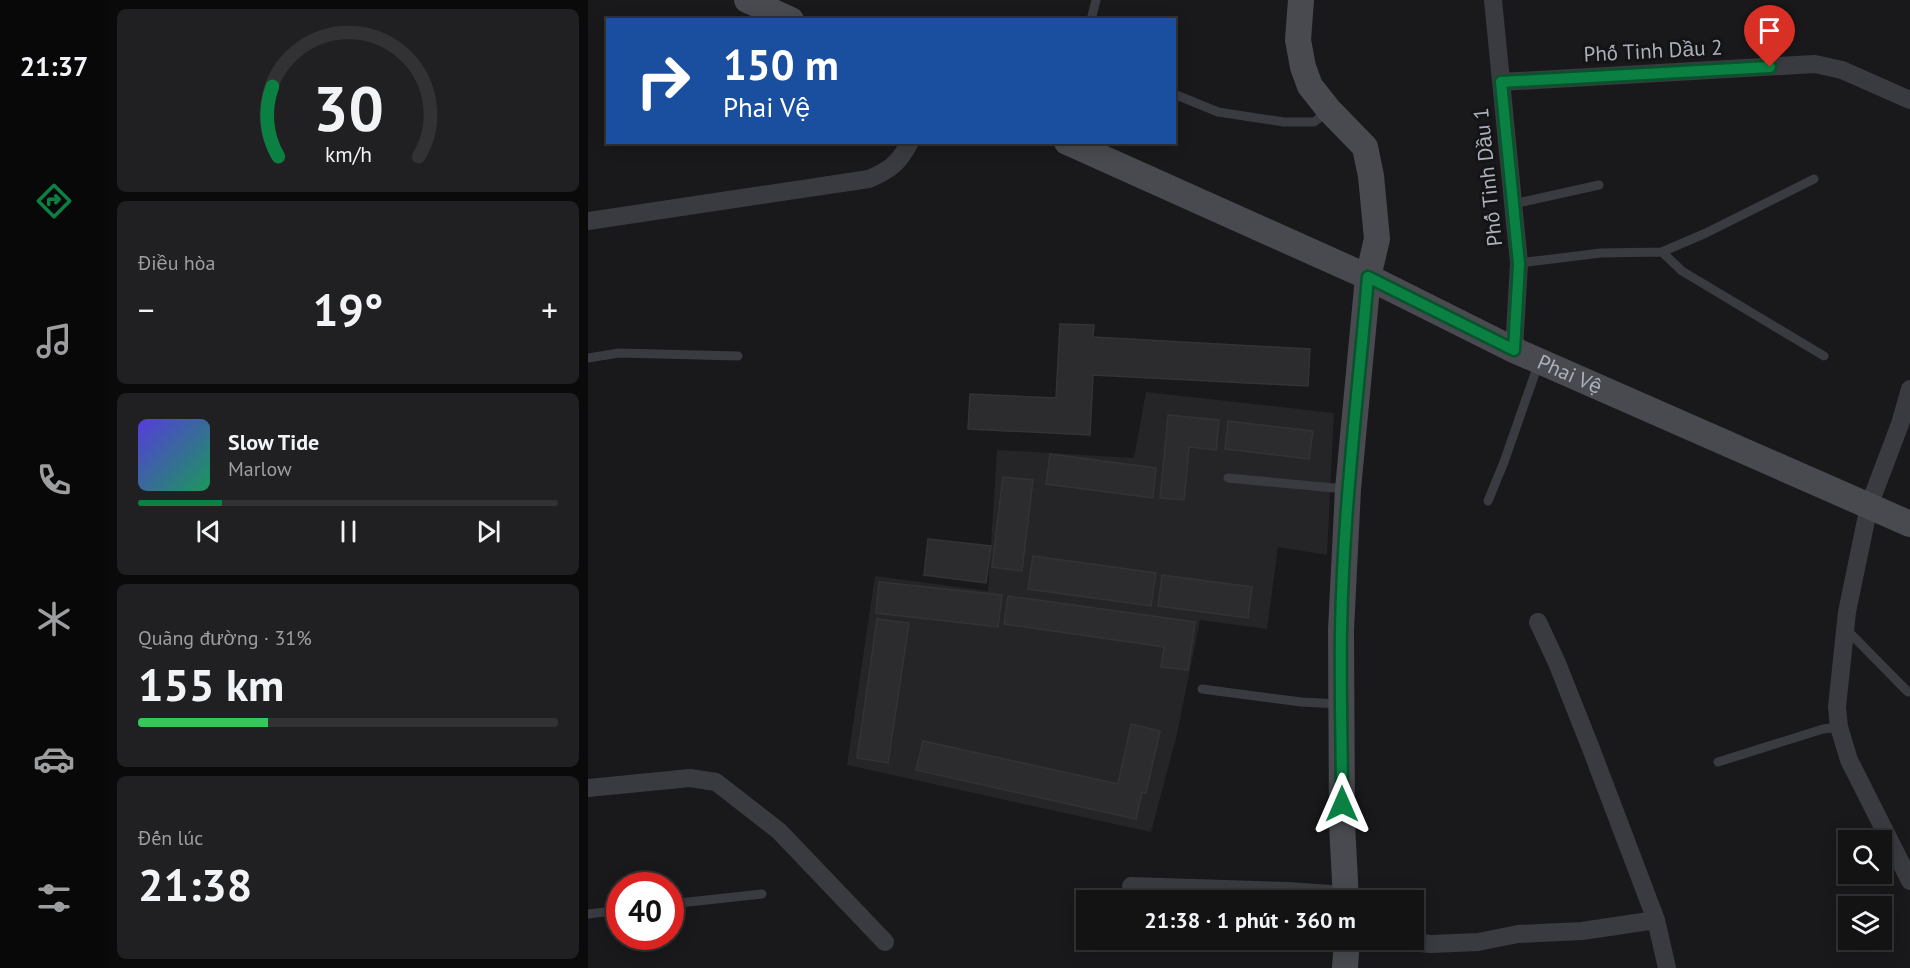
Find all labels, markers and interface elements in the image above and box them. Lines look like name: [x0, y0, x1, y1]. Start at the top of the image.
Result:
pin: [1744, 5, 1795, 67]
icon: arrive: [1753, 14, 1786, 47]
street label: Phố Tinh Dầu 2: [1583, 33, 1723, 68]
text: 150 m: [723, 37, 839, 92]
icon: right: [624, 42, 702, 120]
text: 21:37: [20, 49, 88, 83]
text: 30: [313, 68, 383, 149]
text: Phai Vệ: [723, 90, 810, 124]
street label: Phố Tinh Dầu 1: [1467, 106, 1508, 248]
text: km/h: [324, 141, 371, 169]
icon: directions: [33, 180, 75, 222]
text: Điều hòa: [138, 250, 215, 276]
text: 19°: [313, 280, 383, 338]
text: −: [138, 288, 155, 331]
text: +: [541, 288, 558, 331]
icon: music: [33, 320, 75, 362]
street label: Phai Vệ: [1533, 348, 1606, 400]
text: Slow Tide: [228, 428, 319, 456]
text: Marlow: [228, 456, 292, 482]
icon: phone: [33, 459, 75, 501]
icon: previous: [192, 515, 225, 548]
icon: pause: [332, 515, 365, 548]
icon: next: [472, 515, 505, 548]
icon: climate: [33, 598, 75, 640]
text: Quãng đường · 31%: [138, 625, 312, 651]
text: 155 km: [138, 655, 284, 713]
icon: car: [33, 738, 75, 780]
position arrow: [1310, 772, 1374, 836]
text: Đến lúc: [138, 825, 203, 851]
map controls: [1838, 830, 1892, 950]
button: search: [1838, 830, 1892, 884]
text: 21:38: [138, 855, 252, 913]
speed limit sign: 40: [606, 872, 684, 950]
icon: filters: [33, 877, 75, 919]
button: layers: [1838, 896, 1892, 950]
text: 21:38 · 1 phút · 360 m: [1144, 906, 1356, 934]

